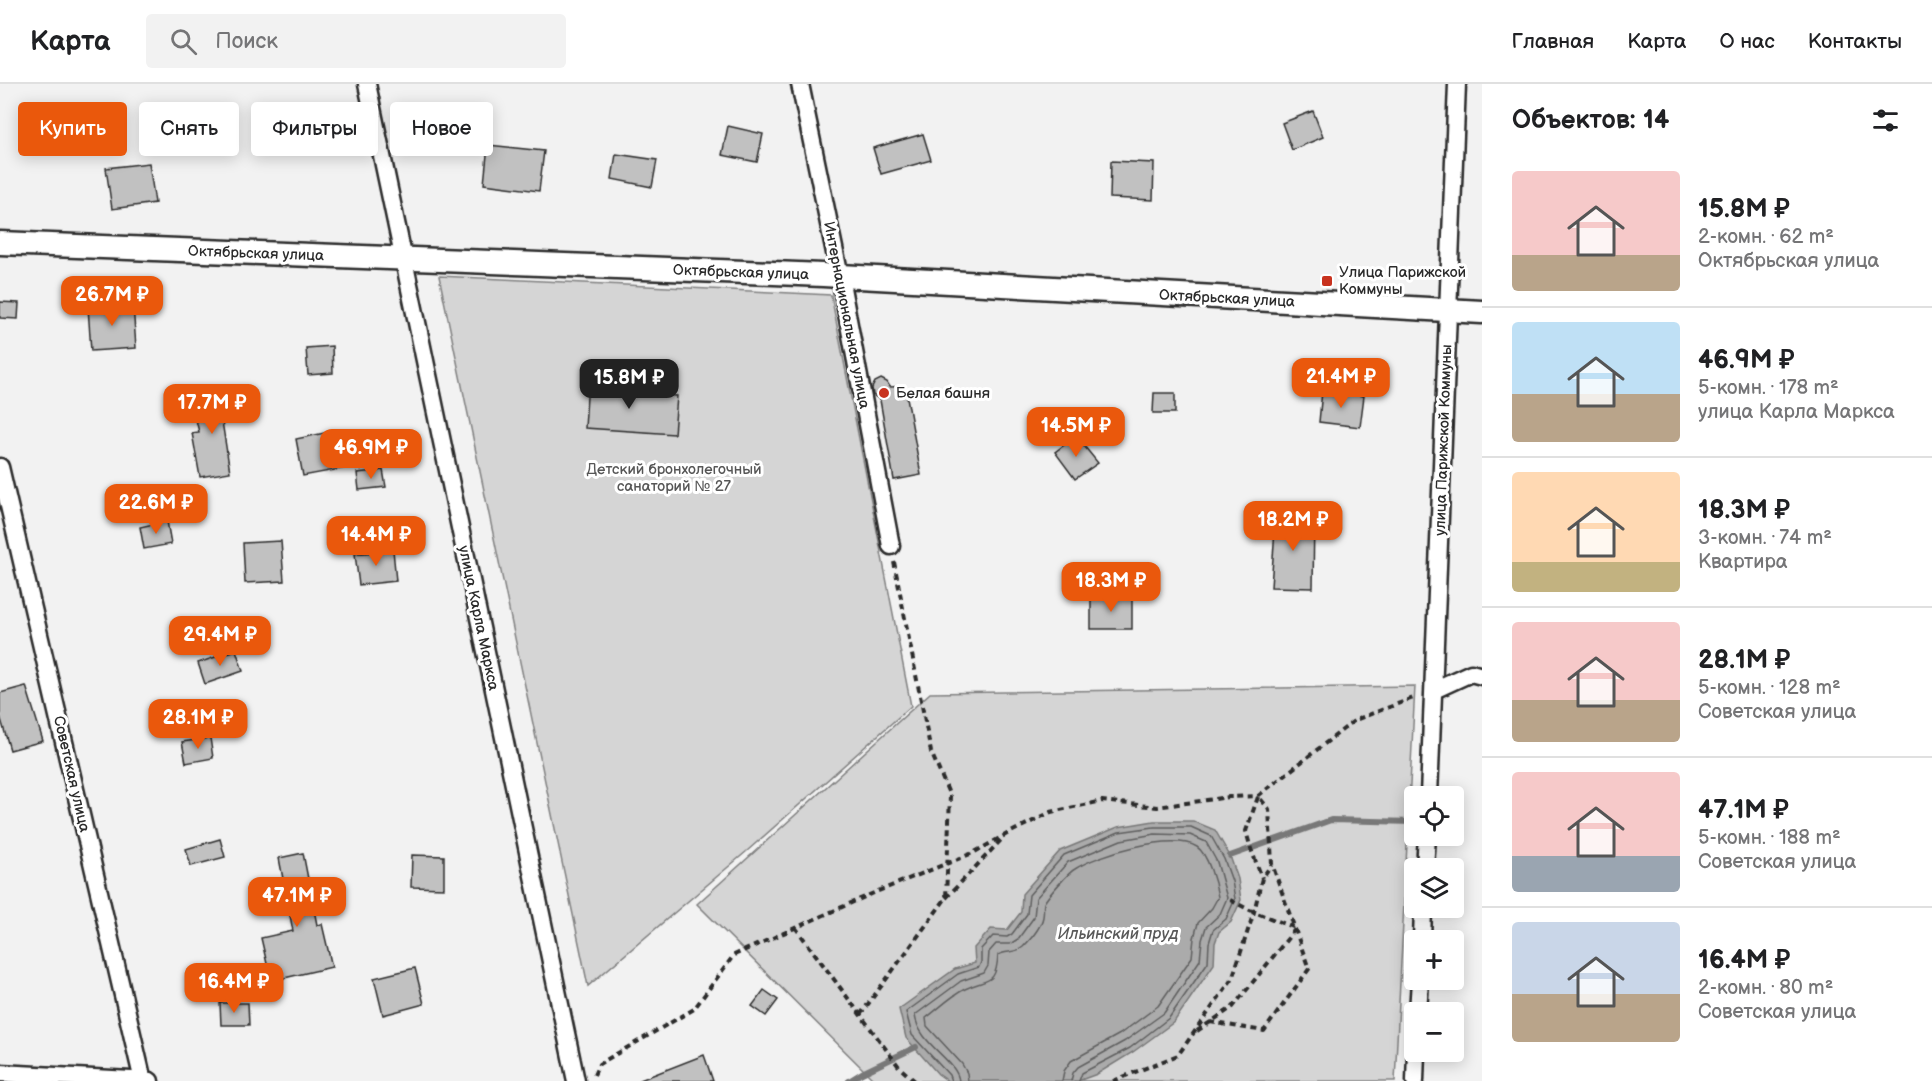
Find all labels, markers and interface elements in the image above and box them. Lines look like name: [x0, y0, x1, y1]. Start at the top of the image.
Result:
search box: [146, 14, 566, 68]
text: Карта: [30, 25, 110, 58]
icon: search: [167, 25, 200, 58]
text: Поиск: [215, 28, 278, 55]
text: Главная: [1511, 29, 1594, 54]
text: Карта: [1627, 29, 1686, 54]
text: О нас: [1719, 29, 1775, 54]
text: Контакты: [1808, 29, 1902, 54]
chip: Купить: [18, 102, 127, 156]
chip: Снять: [139, 102, 239, 156]
chip: Фильтры: [251, 102, 378, 156]
chip: Новое: [390, 102, 493, 156]
icon: filters: [1869, 104, 1902, 137]
text: Объектов: 14: [1512, 105, 1669, 136]
text: 15.8M ₽: [1698, 194, 1790, 225]
icon: home: [1560, 195, 1632, 267]
street label: Интернациональная улица: [819, 220, 874, 410]
text: 2-комн. · 62 m²: [1698, 225, 1834, 249]
street label: Октябрьская улица: [188, 242, 324, 265]
text: Октябрьская улица: [1698, 249, 1879, 273]
street label: Октябрьская улица: [673, 261, 809, 284]
place label: Улица Парижской Коммуны: [1339, 263, 1466, 299]
marker: Улица Парижской Коммуны: [1320, 274, 1334, 288]
pin: 26.7M ₽: [57, 276, 167, 327]
text: 26.7M ₽: [75, 283, 149, 307]
street label: Октябрьская улица: [1159, 285, 1296, 312]
street label: улица Парижской Коммуны: [1431, 344, 1456, 536]
text: 46.9M ₽: [1698, 345, 1795, 376]
icon: home: [1560, 346, 1632, 418]
pin: 21.4M ₽: [1286, 358, 1396, 409]
pin: 15.8M ₽: [574, 359, 684, 410]
text: 21.4M ₽: [1306, 365, 1376, 389]
text: 15.8M ₽: [594, 366, 664, 390]
text: 5-комн. · 178 m²: [1698, 376, 1839, 400]
pin: 17.7M ₽: [157, 384, 267, 435]
place label: Белая башня: [896, 384, 990, 403]
marker: Белая башня: [877, 386, 891, 400]
text: 17.7M ₽: [177, 391, 247, 415]
text: улица Карла Маркса: [1698, 400, 1895, 424]
pin: 14.5M ₽: [1021, 407, 1131, 458]
text: 14.5M ₽: [1041, 414, 1111, 438]
pin: 46.9M ₽: [316, 429, 426, 480]
text: 46.9M ₽: [334, 436, 408, 460]
park label: Детский бронхолегочный санаторий № 27: [586, 460, 762, 496]
pin: 22.6M ₽: [101, 484, 211, 535]
text: 22.6M ₽: [119, 491, 193, 515]
text: 18.3M ₽: [1698, 495, 1790, 526]
icon: home: [1560, 496, 1632, 568]
pin: 18.2M ₽: [1238, 501, 1348, 552]
text: 18.2M ₽: [1257, 508, 1329, 532]
pin: 14.4M ₽: [321, 516, 431, 567]
text: 14.4M ₽: [341, 523, 411, 547]
text: 3-комн. · 74 m²: [1698, 526, 1832, 550]
street label: улица Карла Маркса: [454, 544, 503, 692]
text: Квартира: [1698, 550, 1788, 574]
pin: 18.3M ₽: [1056, 562, 1166, 613]
text: 18.3M ₽: [1076, 569, 1146, 593]
pin: 29.4M ₽: [165, 616, 275, 667]
text: 29.4M ₽: [183, 623, 257, 647]
text: 28.1M ₽: [1698, 645, 1790, 676]
icon: home: [1560, 646, 1632, 718]
text: 5-комн. · 128 m²: [1698, 676, 1841, 700]
pin: 28.1M ₽: [143, 699, 253, 750]
text: Советская улица: [1698, 700, 1856, 724]
text: 28.1M ₽: [162, 706, 234, 730]
street label: Советская улица: [49, 714, 94, 834]
map controls: [1404, 786, 1464, 1062]
button: locate: [1404, 786, 1464, 846]
text: 47.1M ₽: [1698, 795, 1789, 826]
icon: home: [1560, 796, 1632, 868]
text: 5-комн. · 188 m²: [1698, 826, 1841, 850]
text: Советская улица: [1698, 850, 1856, 874]
button: layers: [1404, 858, 1464, 918]
pin: 47.1M ₽: [242, 877, 352, 928]
text: 47.1M ₽: [262, 884, 332, 908]
water label: Ильинский пруд: [1057, 925, 1179, 944]
button: +: [1404, 930, 1464, 990]
text: 16.4M ₽: [1698, 945, 1790, 976]
icon: home: [1560, 946, 1632, 1018]
pin: 16.4M ₽: [179, 963, 289, 1014]
text: 16.4M ₽: [199, 970, 270, 994]
text: 2-комн. · 80 m²: [1698, 976, 1833, 1000]
text: Советская улица: [1698, 1000, 1856, 1024]
button: −: [1404, 1002, 1464, 1062]

